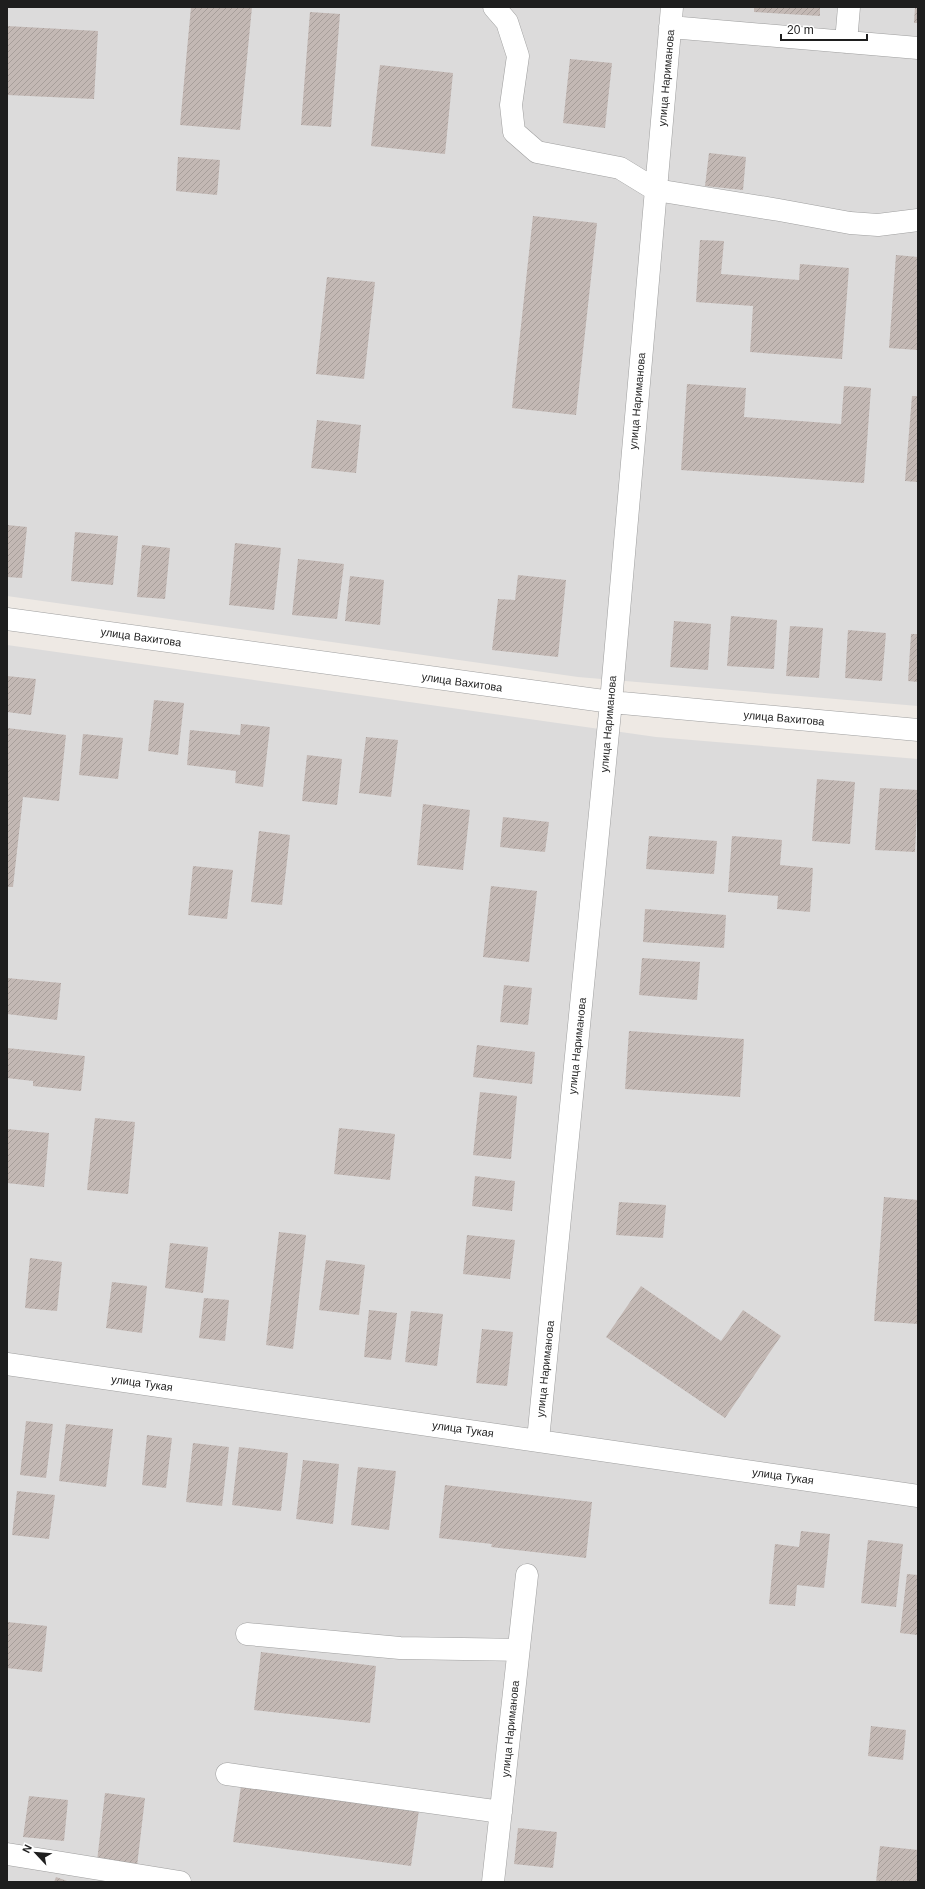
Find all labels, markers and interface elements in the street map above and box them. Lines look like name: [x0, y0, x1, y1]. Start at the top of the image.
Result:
scale bar: [781, 16, 867, 42]
text: 20 m: [787, 23, 814, 37]
street label: улица Нариманова: [656, 28, 676, 127]
street label: улица Нариманова: [627, 351, 647, 450]
street label: улица Вахитова: [100, 625, 183, 649]
street label: улица Вахитова: [421, 670, 504, 694]
street label: улица Нариманова: [598, 674, 618, 773]
street label: улица Вахитова: [743, 708, 826, 728]
street label: улица Нариманова: [566, 996, 588, 1095]
street label: улица Нариманова: [534, 1319, 556, 1418]
street label: улица Тукая: [110, 1373, 174, 1393]
street label: улица Тукая: [431, 1419, 495, 1439]
street label: улица Тукая: [751, 1466, 815, 1486]
street label: улица Нариманова: [499, 1679, 521, 1778]
north arrow: [16, 1833, 56, 1873]
text: N: [20, 1842, 34, 1855]

